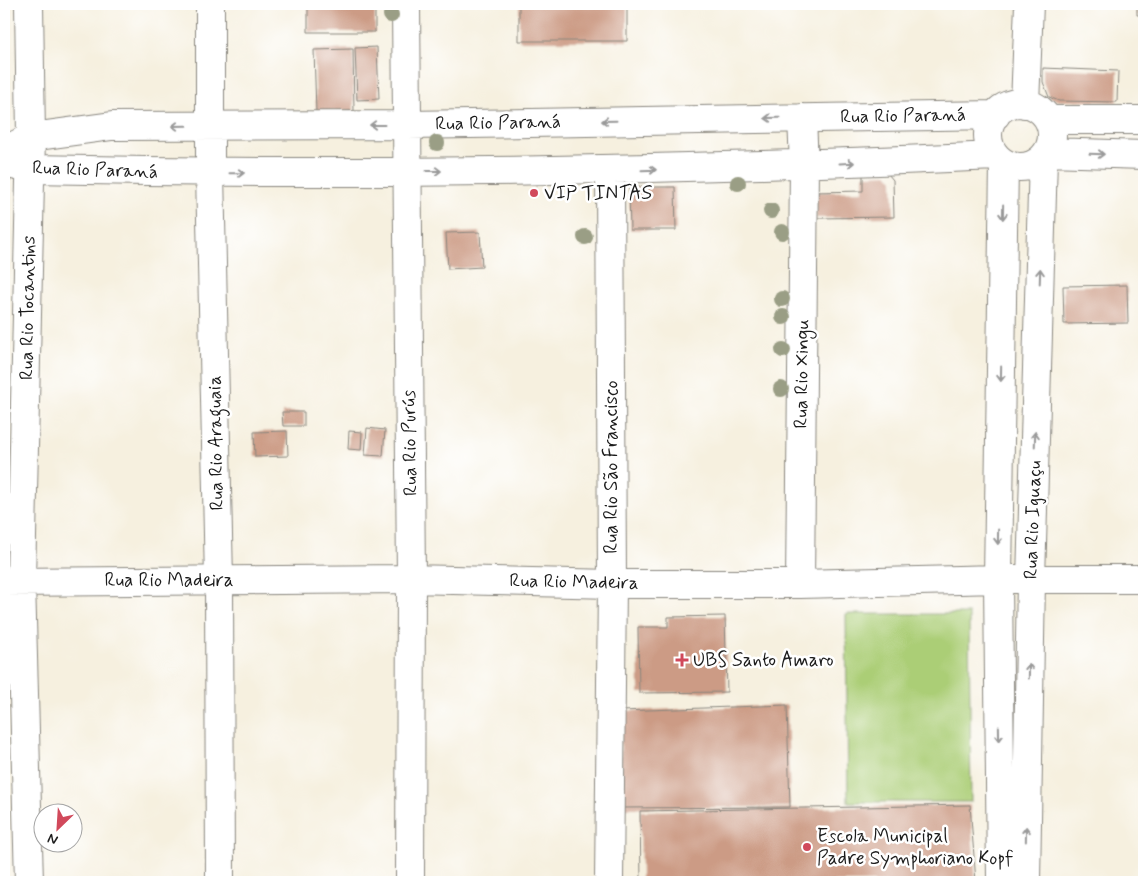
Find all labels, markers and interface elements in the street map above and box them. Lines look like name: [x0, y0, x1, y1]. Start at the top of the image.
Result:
street label: Rua Rio Paraná: [840, 102, 966, 130]
street label: Rua Rio Paraná: [435, 109, 561, 137]
one-way arrow: [764, 114, 780, 123]
one-way arrow: [602, 116, 618, 126]
one-way arrow: [369, 120, 386, 130]
one-way arrow: [172, 121, 188, 131]
one-way arrow: [1088, 149, 1104, 158]
street label: Rua Rio Paraná: [32, 155, 158, 185]
one-way arrow: [838, 158, 854, 168]
one-way arrow: [641, 165, 657, 174]
one-way arrow: [426, 166, 442, 176]
one-way arrow: [228, 168, 245, 178]
place label: VIP TINTAS: [544, 181, 653, 206]
marker: VIP TINTAS: [528, 187, 540, 199]
one-way arrow: [998, 204, 1008, 220]
street label: Rua Rio Tocantins: [14, 236, 42, 380]
one-way arrow: [1035, 268, 1044, 284]
street label: Rua Rio Xingu: [789, 319, 817, 429]
one-way arrow: [996, 366, 1006, 382]
street label: Rua Rio Araguaia: [202, 375, 233, 511]
street label: Rua Rio São Francisco: [599, 380, 624, 554]
street label: Rua Rio Purús: [397, 389, 423, 496]
one-way arrow: [1030, 431, 1040, 447]
street label: Rua Rio Iguaçu: [1018, 460, 1049, 580]
one-way arrow: [993, 528, 1003, 544]
street label: Rua Rio Madeira: [104, 568, 234, 593]
street label: Rua Rio Madeira: [509, 568, 639, 596]
place label: UBS Santo Amaro: [693, 648, 834, 673]
marker: UBS Santo Amaro: [675, 653, 689, 667]
one-way arrow: [1024, 663, 1034, 680]
one-way arrow: [994, 726, 1004, 742]
north arrow: [32, 804, 82, 854]
place label: Escola Municipal Padre Symphoriano Kopf: [817, 824, 1013, 871]
one-way arrow: [1022, 826, 1031, 842]
text: N: [45, 829, 61, 849]
marker: Escola Municipal Padre Symphoriano Kopf: [801, 841, 813, 853]

